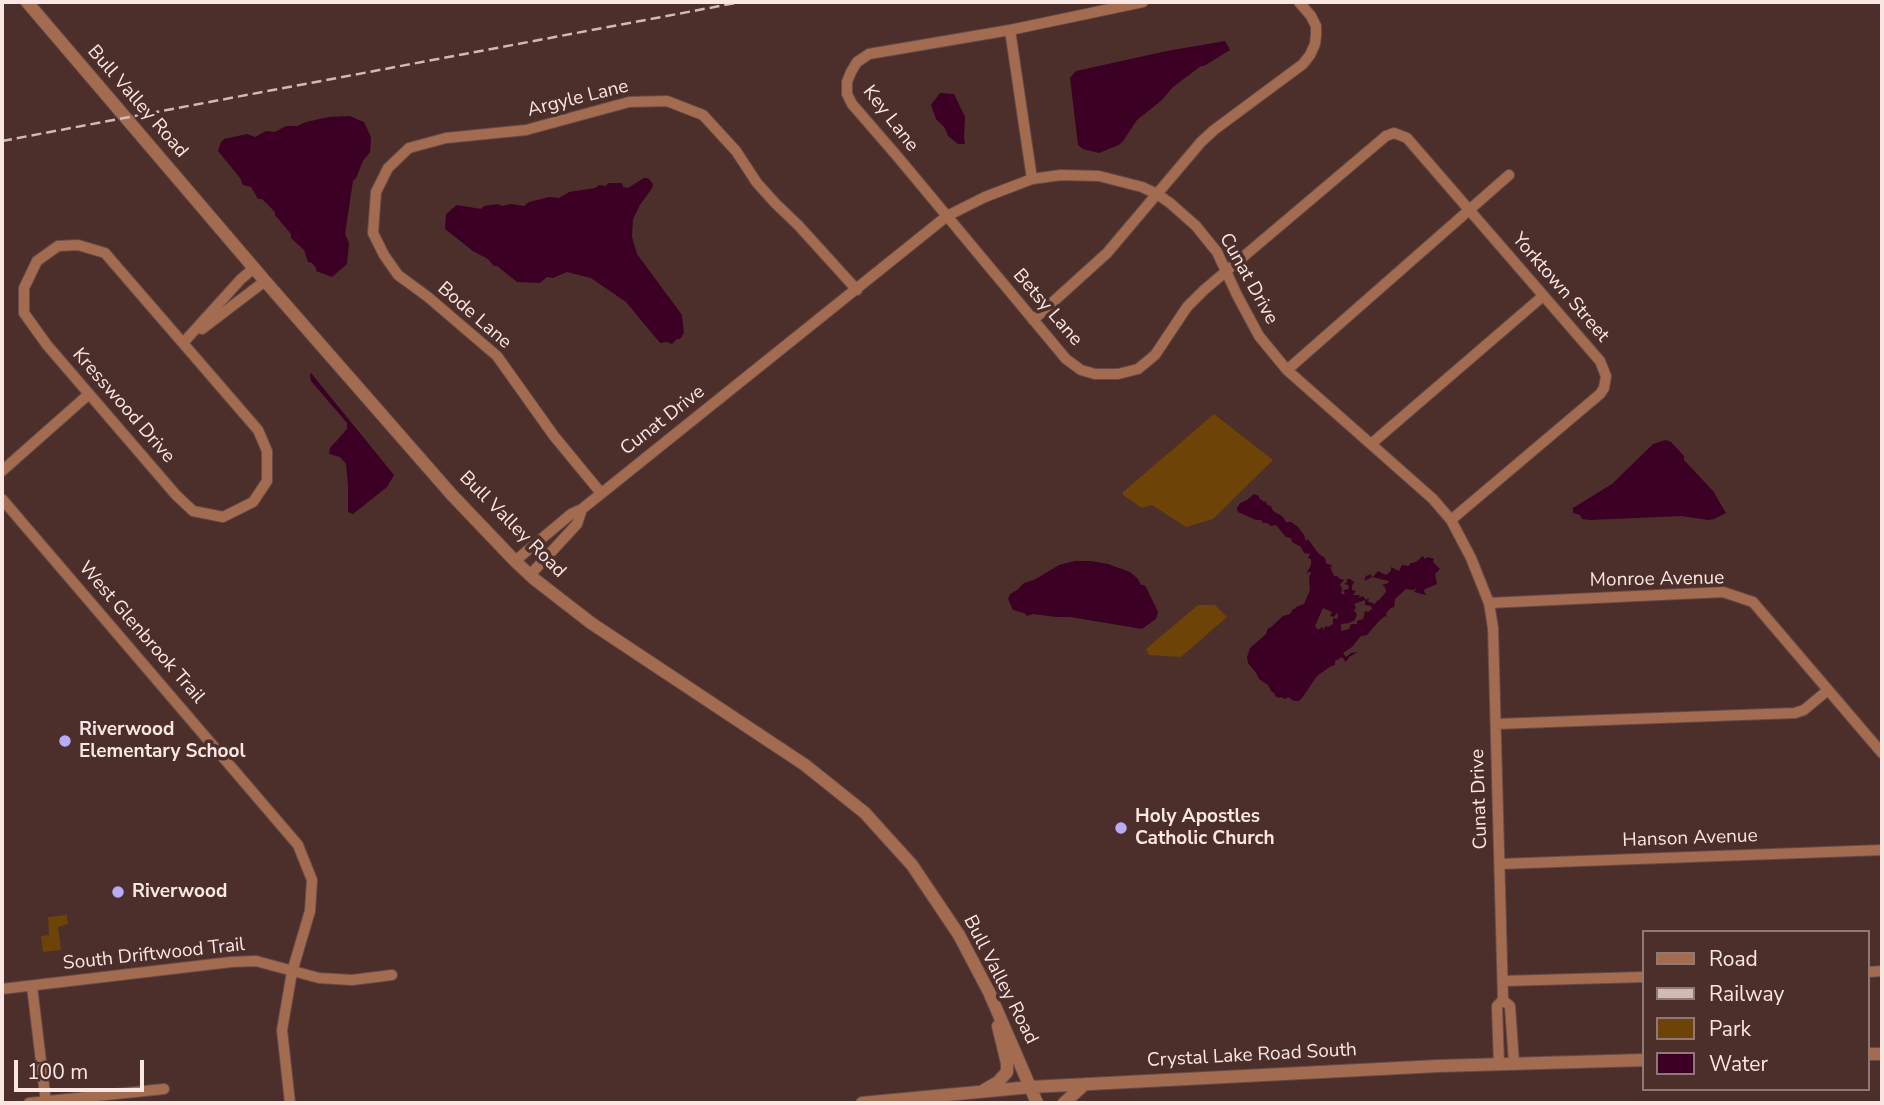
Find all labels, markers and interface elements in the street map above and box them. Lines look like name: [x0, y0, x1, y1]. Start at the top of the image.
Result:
street label: Bull Valley Road: [82, 41, 192, 163]
street label: Argyle Lane: [525, 75, 631, 123]
street label: Key Lane: [857, 81, 923, 157]
street label: Cunat Drive: [1214, 229, 1282, 329]
street label: Yorktown Street: [1506, 229, 1614, 347]
street label: Betsy Lane: [1007, 265, 1087, 351]
street label: Bode Lane: [432, 278, 516, 354]
street label: Kresswood Drive: [67, 344, 179, 468]
street label: Cunat Drive: [616, 381, 710, 461]
street label: Bull Valley Road: [454, 467, 570, 583]
street label: West Glenbrook Trail: [73, 557, 209, 709]
street label: Monroe Avenue: [1590, 567, 1724, 593]
place label: Riverwood Elementary School: [79, 719, 246, 763]
marker: Riverwood Elementary School: [57, 733, 73, 749]
street label: Cunat Drive: [1467, 748, 1493, 850]
place label: Holy Apostles Catholic Church: [1135, 806, 1275, 850]
marker: Holy Apostles Catholic Church: [1113, 820, 1129, 836]
street label: Hanson Avenue: [1622, 825, 1758, 853]
place label: Riverwood: [132, 881, 227, 903]
marker: Riverwood: [110, 884, 126, 900]
street label: Bull Valley Road: [958, 912, 1042, 1048]
legend: [1643, 930, 1870, 1091]
street label: South Driftwood Trail: [62, 934, 246, 976]
text: Road: [1709, 945, 1758, 973]
text: Railway: [1709, 980, 1784, 1008]
text: Park: [1709, 1015, 1751, 1043]
street label: Crystal Lake Road South: [1147, 1039, 1357, 1073]
scale bar: [18, 1046, 147, 1090]
text: Water: [1709, 1050, 1768, 1078]
text: 100 m: [27, 1058, 88, 1086]

